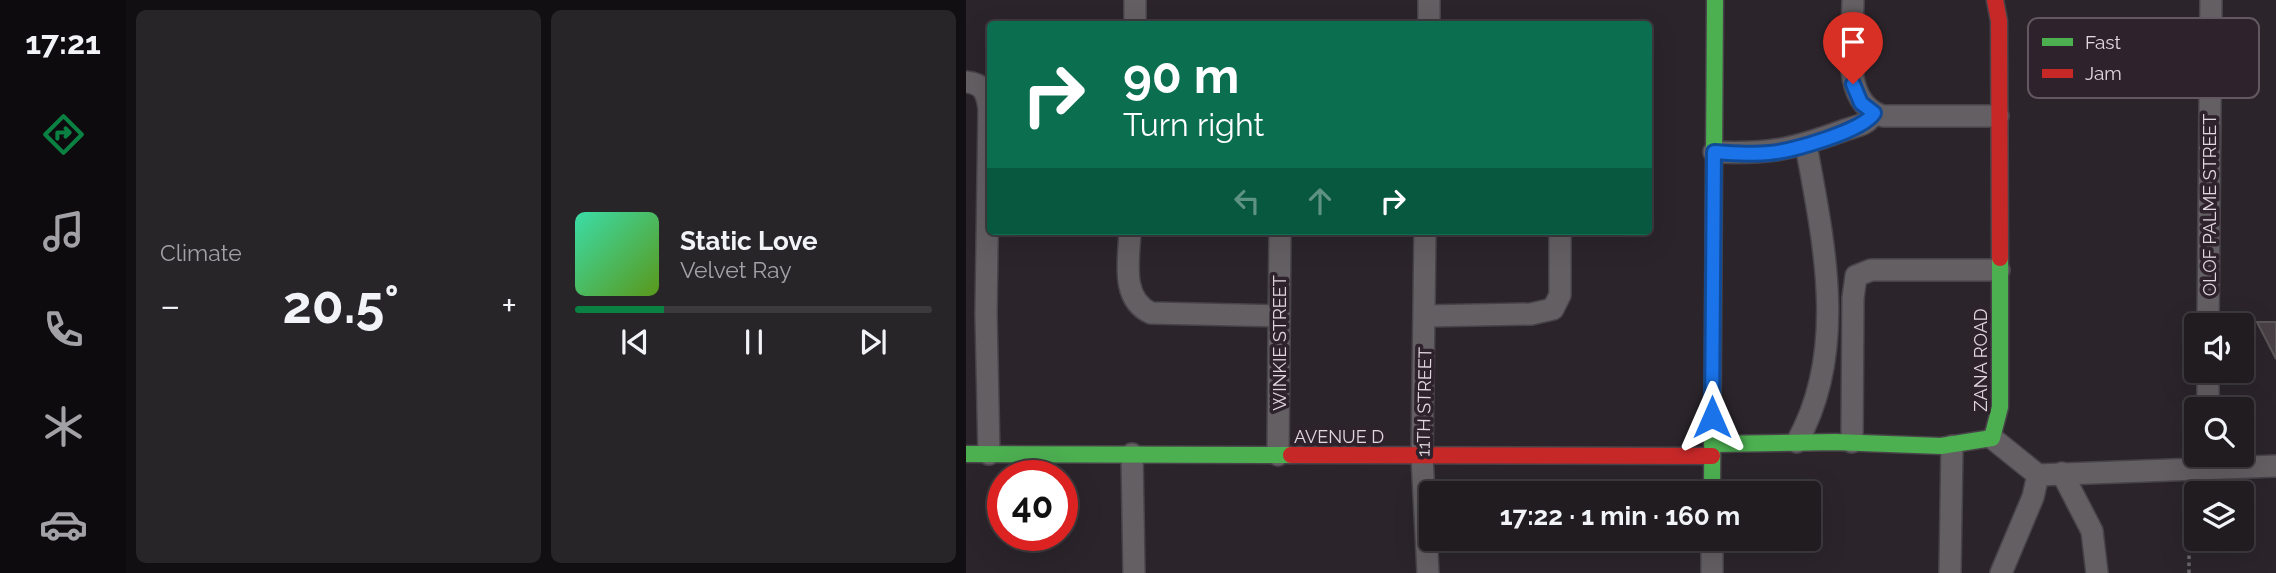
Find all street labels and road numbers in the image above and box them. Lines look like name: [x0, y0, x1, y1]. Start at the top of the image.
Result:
street label: OLOF PALME STREET: [2199, 114, 2220, 296]
street label: WINKIE STREET: [1269, 275, 1290, 411]
street label: ZANA ROAD: [1970, 308, 1991, 412]
street label: 11TH STREET: [1413, 347, 1435, 457]
street label: AVENUE D: [1294, 426, 1384, 447]

